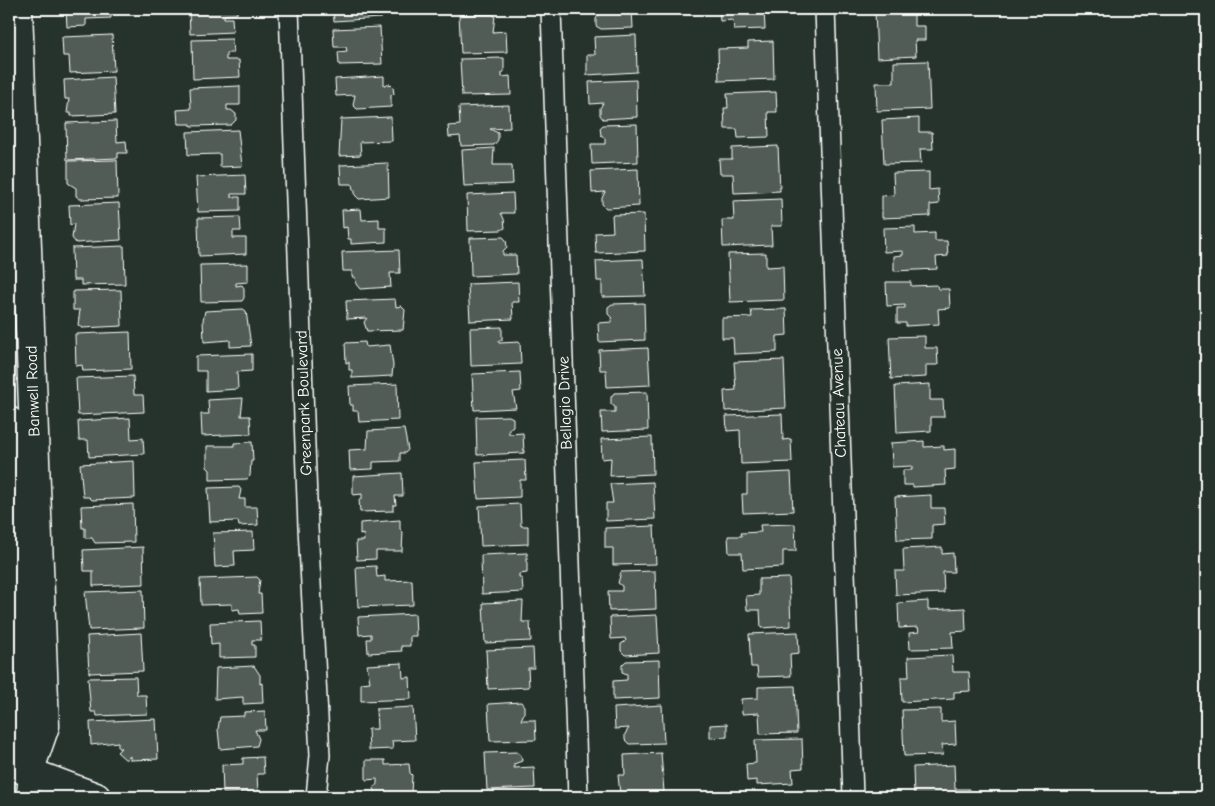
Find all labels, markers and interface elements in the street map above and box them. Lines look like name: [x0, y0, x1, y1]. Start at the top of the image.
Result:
street label: Greenpark Boulevard: [292, 330, 316, 476]
street label: Banwell Road: [22, 345, 44, 437]
street label: Chateau Avenue: [828, 348, 850, 458]
street label: Bellagio Drive: [554, 356, 576, 450]

